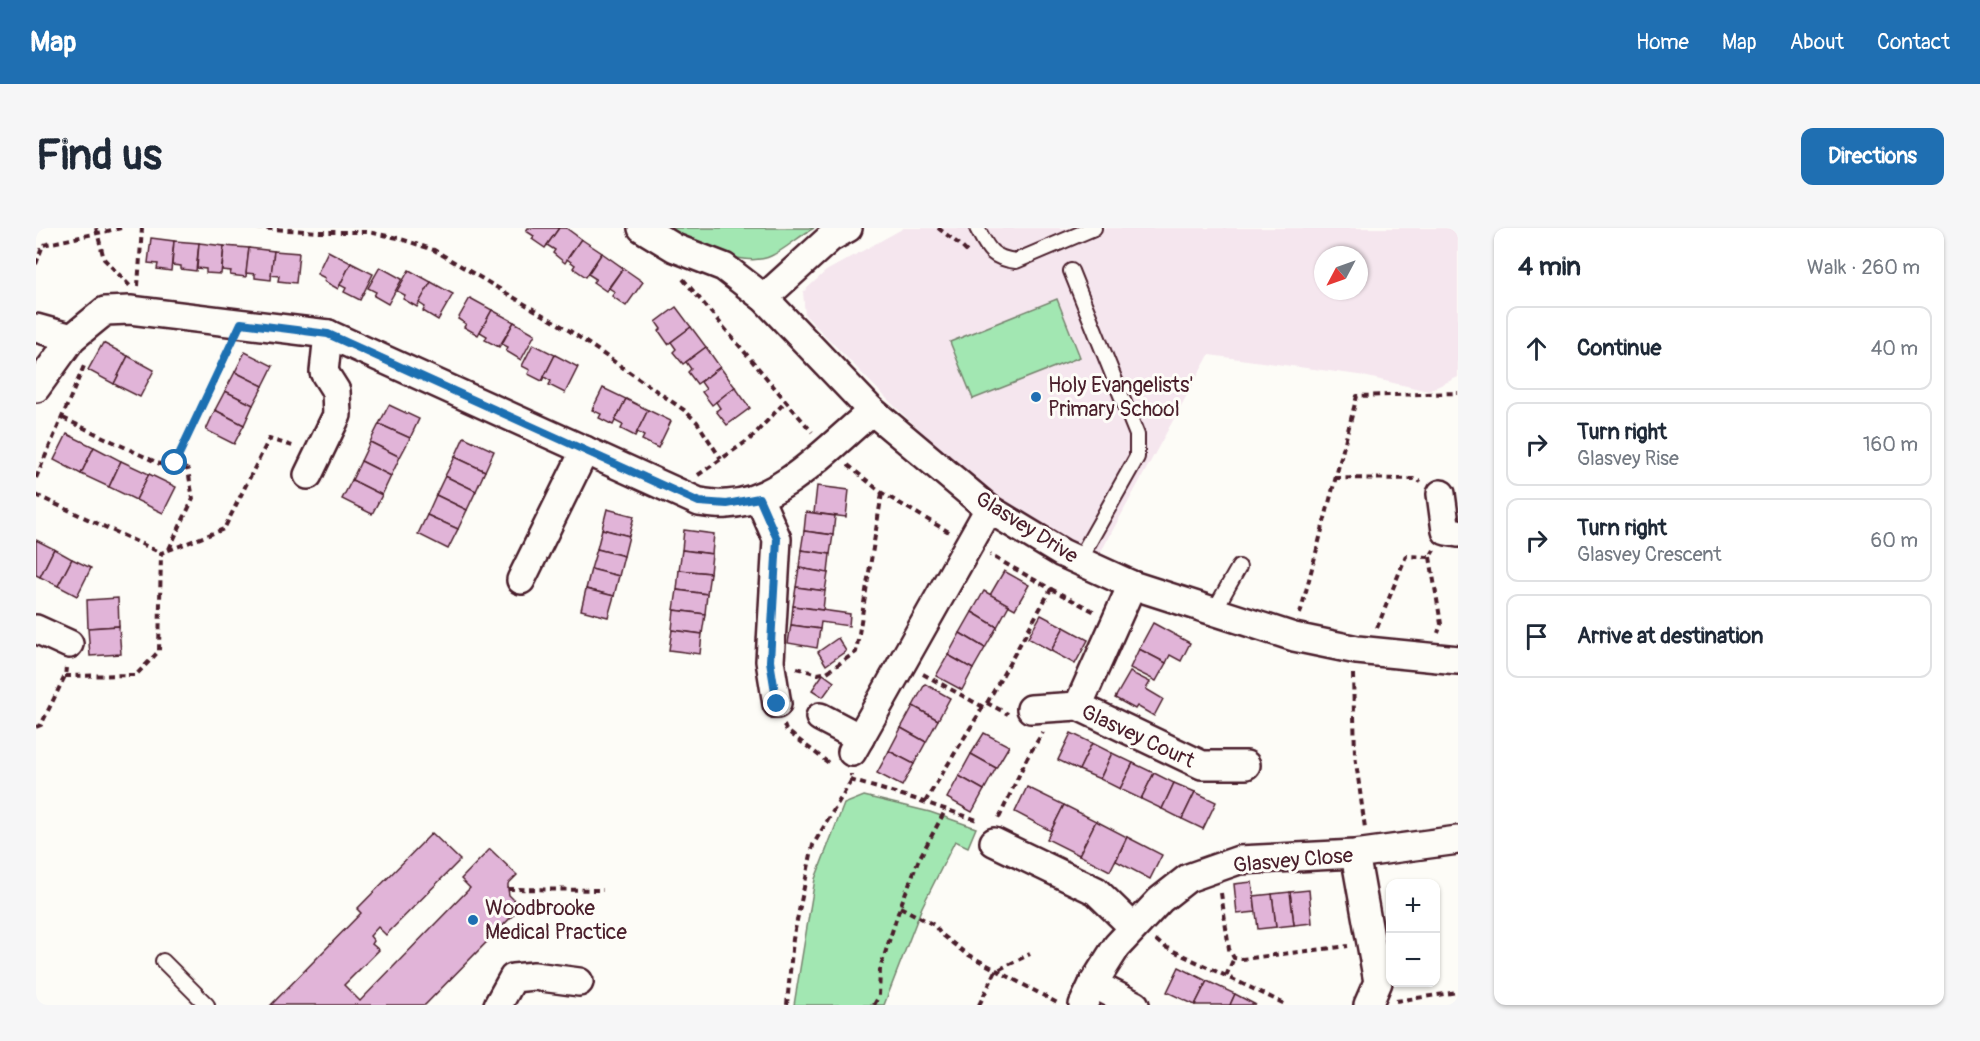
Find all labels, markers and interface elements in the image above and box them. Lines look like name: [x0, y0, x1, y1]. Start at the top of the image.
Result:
text: Map: [30, 25, 76, 60]
text: Home: [1636, 29, 1689, 56]
text: Map: [1722, 29, 1757, 56]
text: About: [1790, 29, 1844, 56]
text: Contact: [1877, 29, 1950, 56]
button: Directions: [1801, 128, 1944, 185]
text: Find us: [36, 130, 162, 182]
north arrow: [1314, 246, 1368, 300]
text: 4 min: [1518, 251, 1581, 283]
text: Walk · 260 m: [1807, 255, 1920, 280]
icon: ahead: [1520, 332, 1553, 365]
text: Continue: [1577, 334, 1661, 362]
text: 40 m: [1871, 336, 1918, 361]
place label: Holy Evangelists' Primary School: [1048, 372, 1194, 423]
marker: Holy Evangelists' Primary School: [1029, 390, 1043, 404]
text: Turn right: [1577, 418, 1667, 446]
icon: right: [1520, 428, 1553, 461]
text: 160 m: [1863, 432, 1918, 457]
text: Glasvey Rise: [1577, 446, 1679, 471]
route start: [161, 449, 187, 475]
street label: Glasvey Drive: [970, 485, 1084, 570]
text: Turn right: [1577, 514, 1667, 542]
icon: right: [1520, 524, 1553, 557]
text: 60 m: [1871, 528, 1918, 553]
text: Glasvey Crescent: [1577, 542, 1721, 567]
icon: arrive: [1520, 620, 1553, 653]
text: Arrive at destination: [1577, 622, 1763, 650]
route end: [763, 690, 789, 716]
street label: Glasvey Court: [1077, 698, 1199, 775]
street label: Glasvey Close: [1232, 842, 1355, 879]
map controls: [1386, 879, 1440, 987]
button: +: [1386, 879, 1440, 933]
place label: Woodbrooke Medical Practice: [485, 895, 627, 946]
marker: Woodbrooke Medical Practice: [466, 913, 480, 927]
button: −: [1386, 933, 1440, 987]

